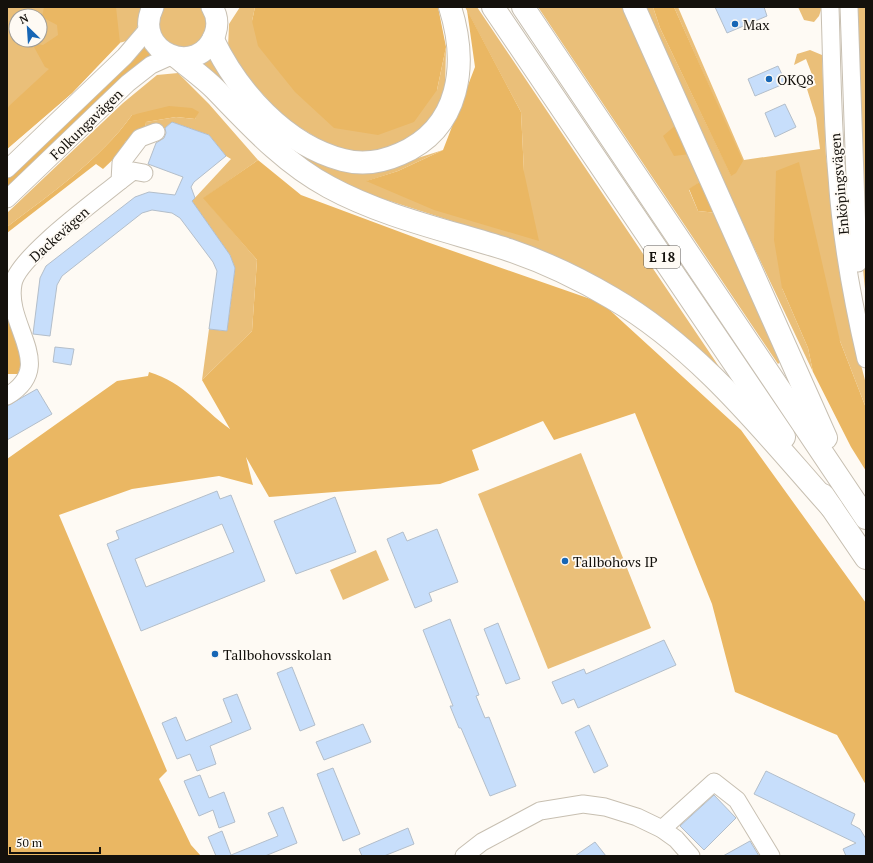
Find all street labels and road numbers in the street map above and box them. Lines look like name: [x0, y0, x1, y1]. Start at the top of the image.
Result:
street label: Folkungavägen: [45, 84, 127, 164]
street label: Enköpingsvägen: [825, 132, 853, 236]
street label: Dackevägen: [25, 202, 93, 266]
road number: E 18: [644, 246, 680, 268]

